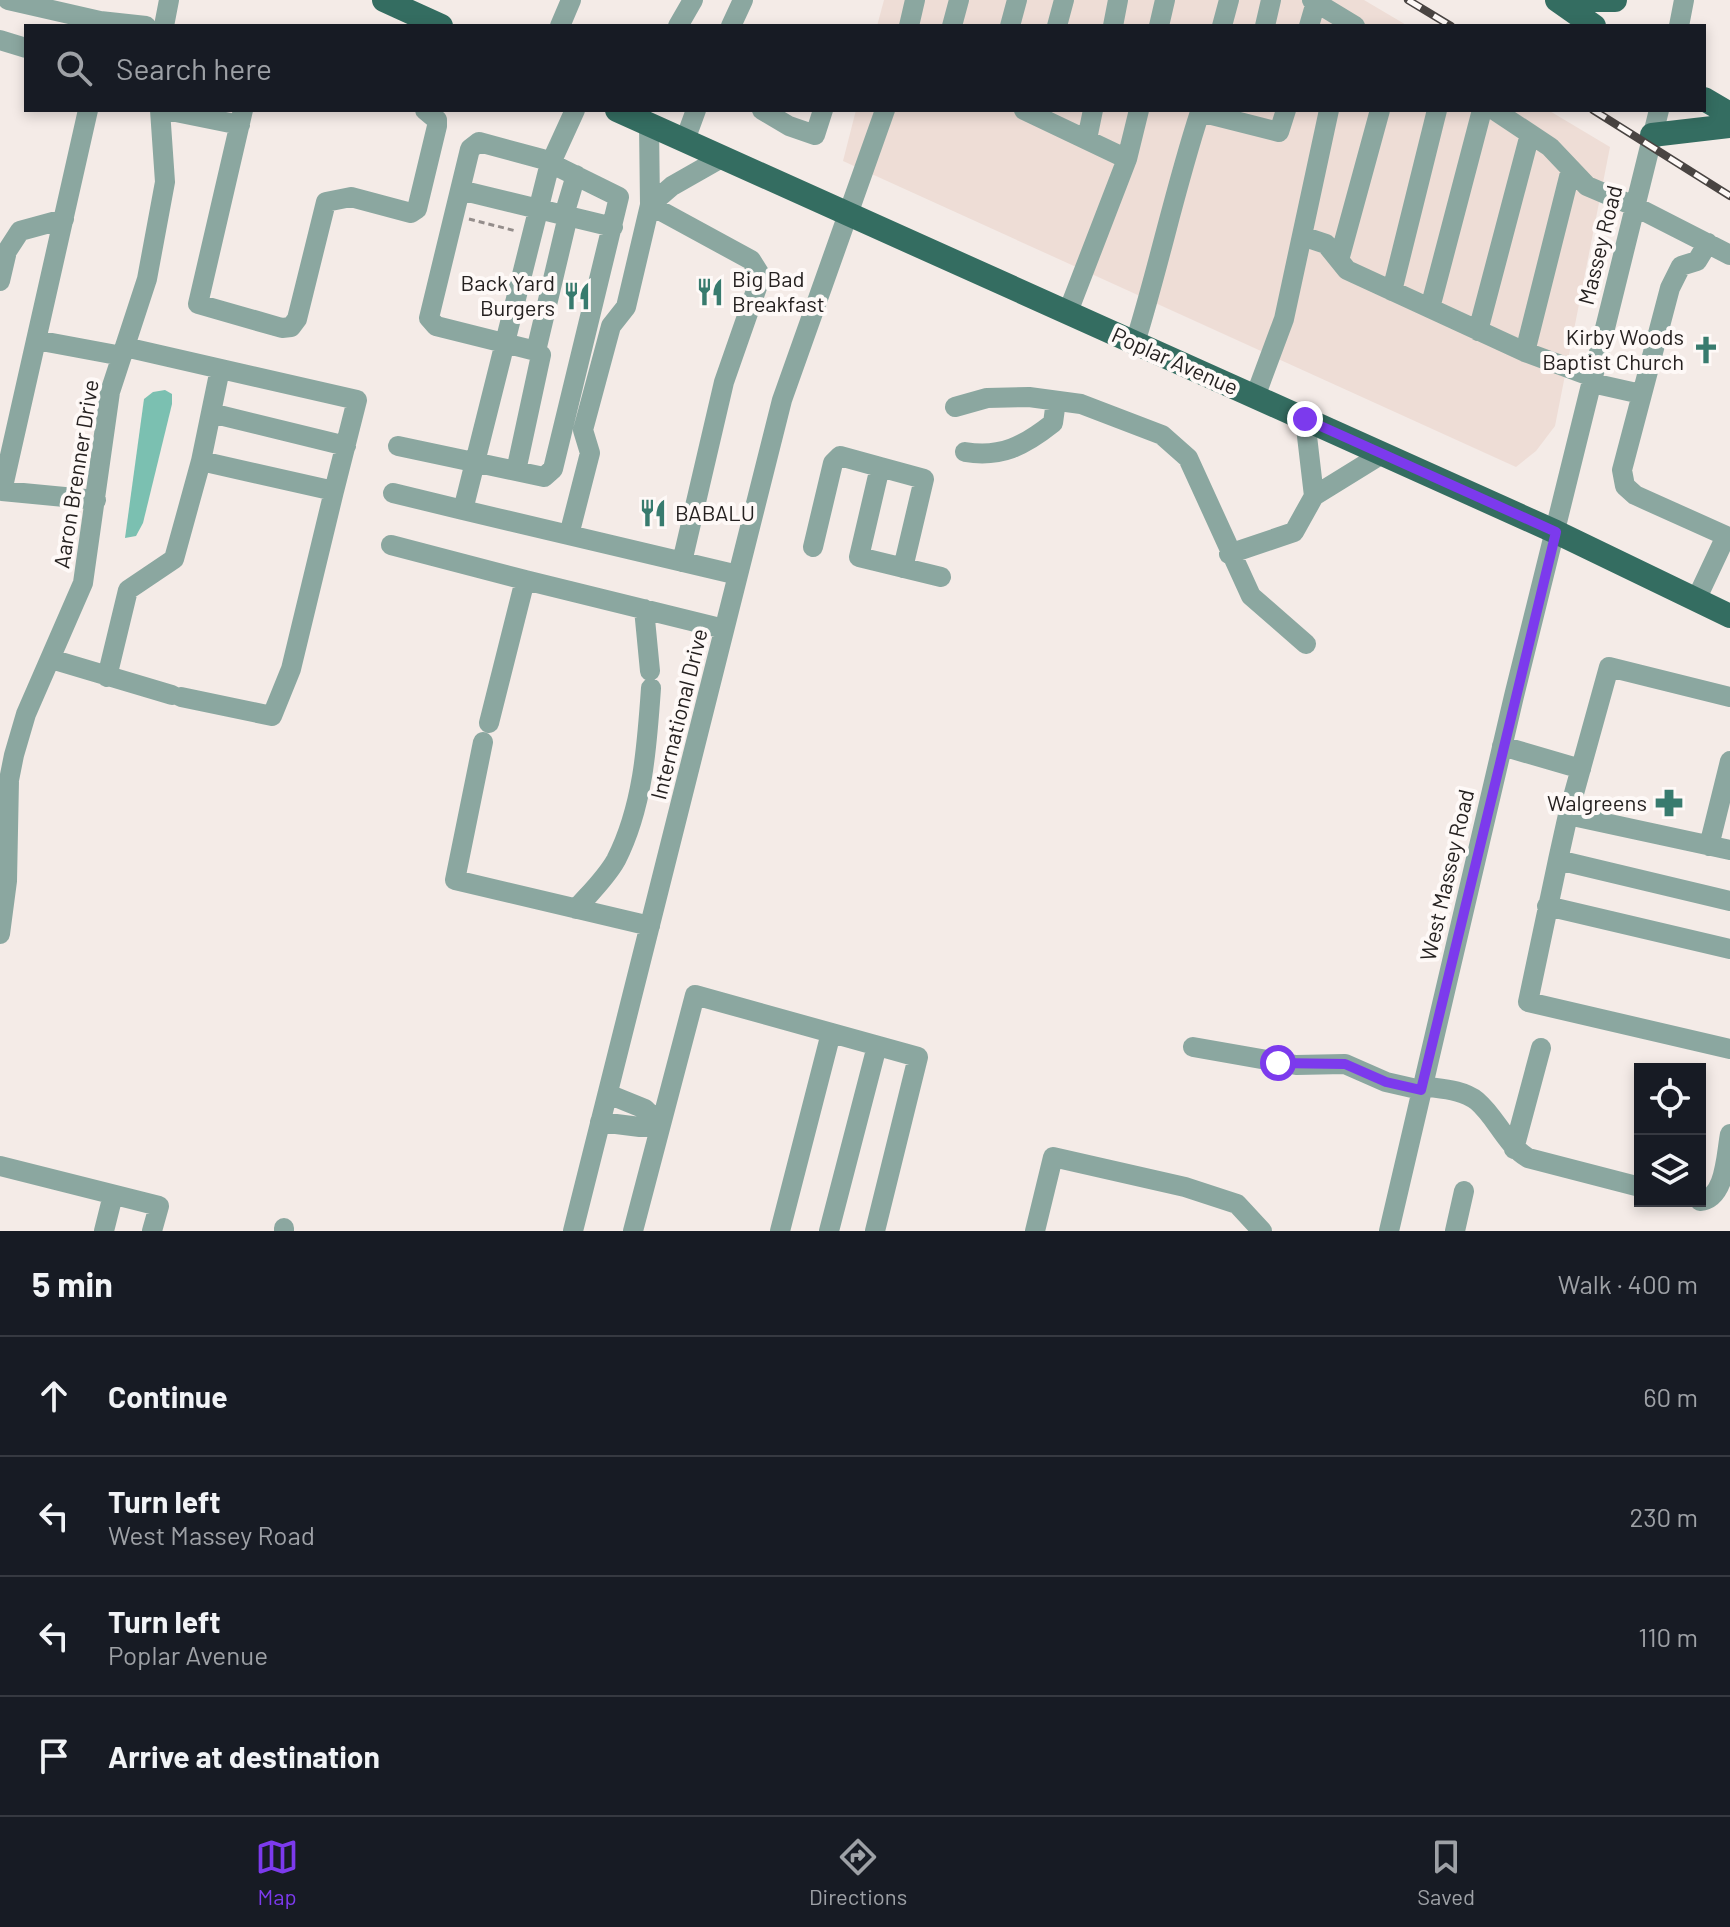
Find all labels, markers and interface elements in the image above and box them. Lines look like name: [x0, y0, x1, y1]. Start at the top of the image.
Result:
search box: [24, 24, 1706, 112]
icon: search: [52, 46, 96, 90]
text: Search here: [116, 50, 272, 86]
street label: Massey Road: [1572, 182, 1626, 307]
place label: Big Bad Breakfast: [732, 265, 825, 316]
place label: Back Yard Burgers: [461, 269, 555, 320]
restaurant icon: Big Bad Breakfast: [695, 277, 725, 307]
restaurant icon: Back Yard Burgers: [562, 281, 592, 311]
street label: Poplar Avenue: [1108, 321, 1243, 399]
place label: Kirby Woods Baptist Church: [1542, 323, 1684, 374]
church icon: Kirby Woods Baptist Church: [1691, 335, 1721, 365]
street label: Aaron Brenner Drive: [47, 378, 103, 570]
route end: [1287, 401, 1323, 437]
restaurant icon: BABALU: [638, 498, 668, 528]
place label: BABALU: [675, 499, 755, 525]
street label: International Drive: [644, 626, 712, 802]
street label: West Massey Road: [1414, 787, 1478, 963]
pharmacy icon: Walgreens: [1654, 788, 1684, 818]
place label: Walgreens: [1547, 789, 1647, 815]
route start: [1260, 1045, 1296, 1081]
map controls: [1634, 1063, 1706, 1207]
button: locate: [1634, 1063, 1706, 1135]
button: layers: [1634, 1135, 1706, 1207]
text: 5 min: [32, 1263, 113, 1304]
text: Walk · 400 m: [1558, 1268, 1698, 1299]
icon: ahead: [32, 1374, 76, 1418]
text: Continue: [108, 1378, 228, 1414]
text: 60 m: [1643, 1381, 1698, 1412]
text: Turn left: [108, 1483, 221, 1519]
icon: left: [32, 1494, 76, 1538]
text: 230 m: [1629, 1501, 1698, 1532]
text: West Massey Road: [108, 1519, 315, 1550]
text: Turn left: [108, 1603, 221, 1639]
icon: left: [32, 1614, 76, 1658]
text: 110 m: [1638, 1621, 1698, 1652]
text: Poplar Avenue: [108, 1639, 268, 1670]
icon: arrive: [32, 1734, 76, 1778]
text: Arrive at destination: [108, 1738, 380, 1774]
tab: Map: [255, 1835, 299, 1909]
tab: Directions: [809, 1835, 907, 1909]
tab: Saved: [1417, 1835, 1475, 1909]

